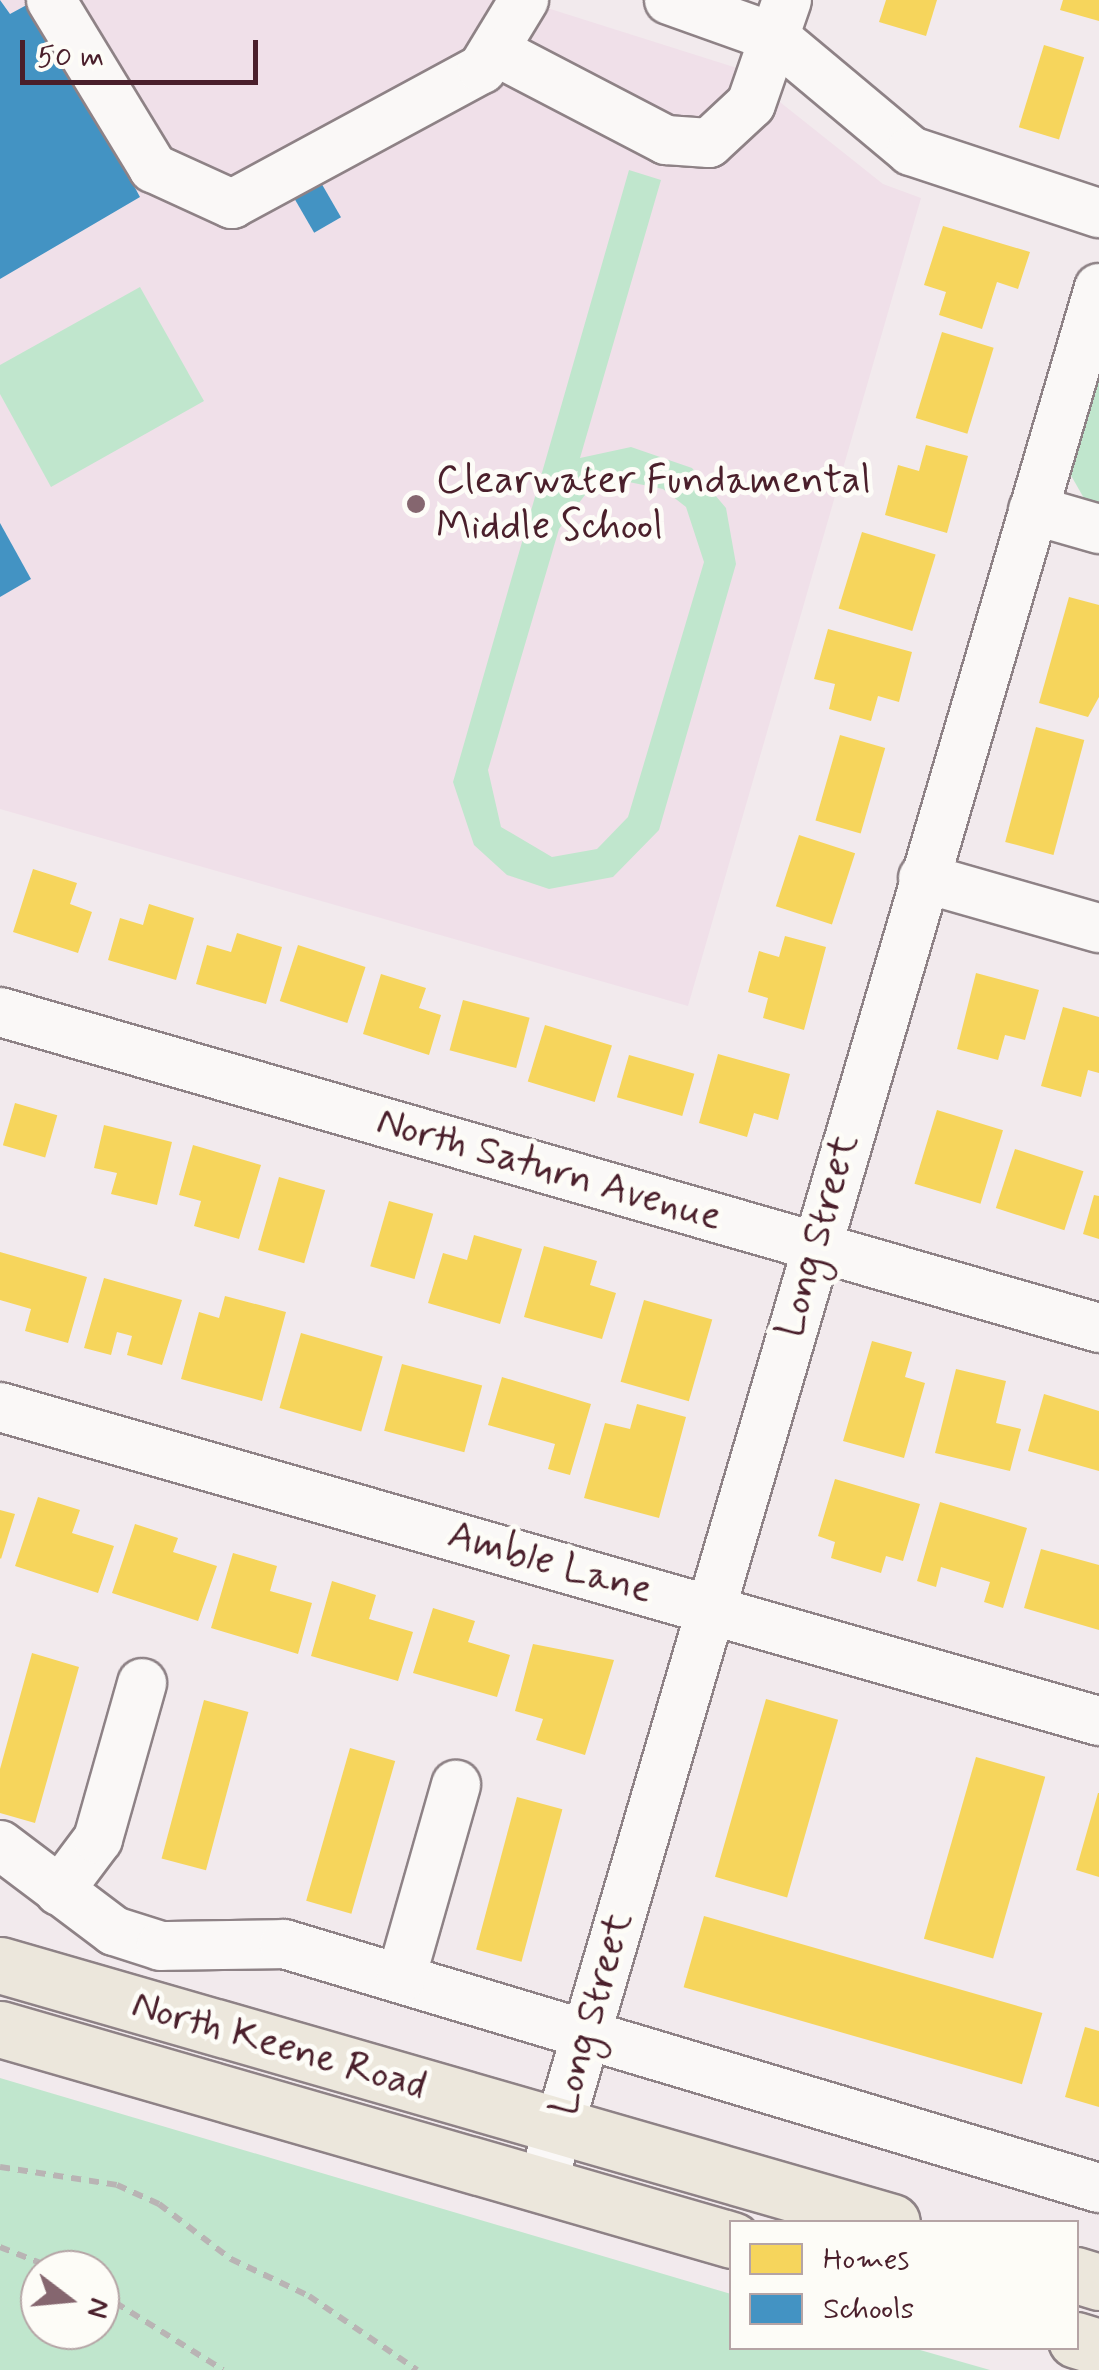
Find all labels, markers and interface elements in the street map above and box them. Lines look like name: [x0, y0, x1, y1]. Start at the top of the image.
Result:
scale bar: [25, 20, 262, 82]
text: 50 m: [37, 38, 104, 77]
place label: Clearwater Fundamental Middle School: [436, 457, 871, 551]
marker: Clearwater Fundamental Middle School: [405, 493, 427, 515]
street label: North Saturn Avenue: [370, 1097, 728, 1243]
street label: Long Street: [766, 1129, 870, 1343]
street label: Amble Lane: [445, 1512, 655, 1614]
street label: Long Street: [540, 1907, 644, 2121]
street label: North Keene Road: [127, 1981, 431, 2111]
legend: [729, 2220, 1079, 2350]
text: Homes: [823, 2240, 909, 2279]
north arrow: [20, 2250, 120, 2350]
text: Schools: [823, 2290, 914, 2329]
text: N: [77, 2294, 118, 2322]

